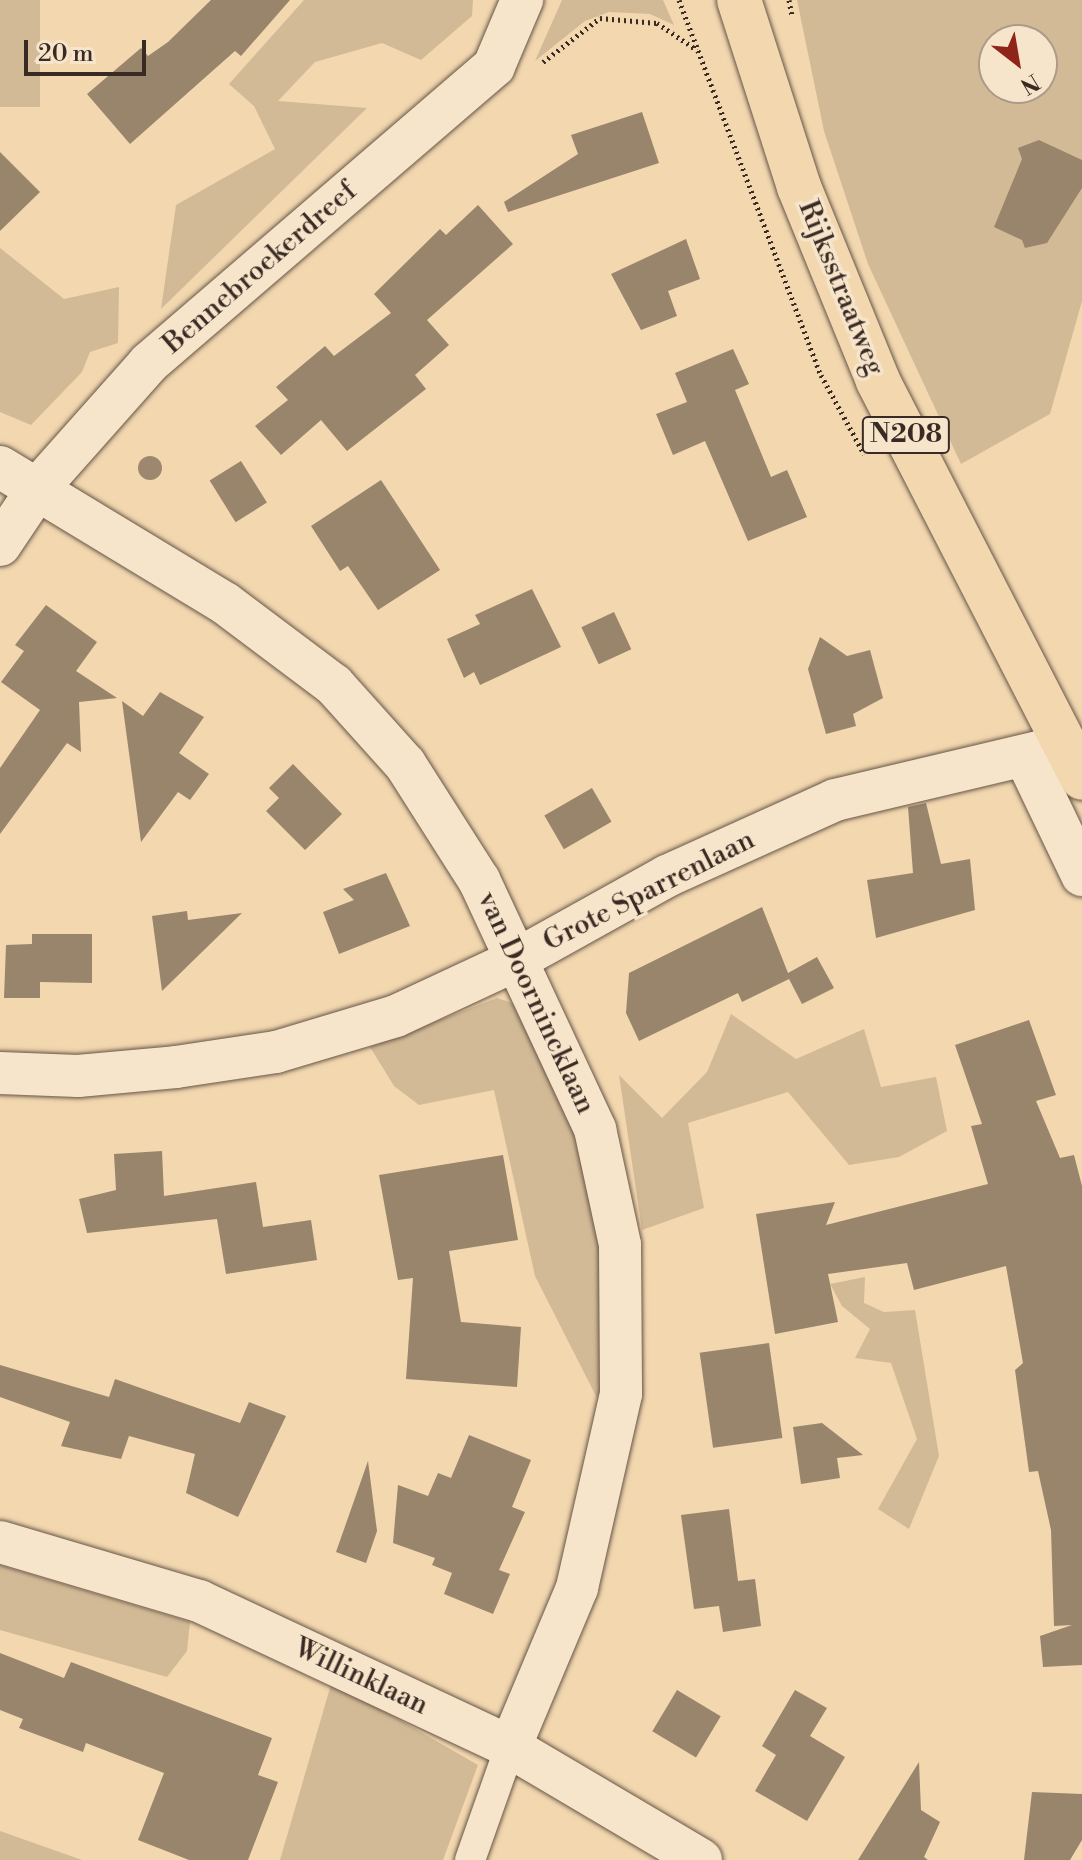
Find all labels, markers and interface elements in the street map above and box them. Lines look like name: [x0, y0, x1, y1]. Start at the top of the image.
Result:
scale bar: [28, 24, 150, 74]
north arrow: [978, 24, 1058, 104]
text: 20 m: [38, 39, 94, 69]
text: N: [1015, 67, 1044, 99]
street label: Bennebroekerdreef: [156, 175, 364, 361]
street label: Rijksstraatweg: [791, 196, 891, 380]
road number: N208: [860, 413, 952, 457]
street label: Grote Sparrenlaan: [538, 823, 760, 959]
street label: van Doornincklaan: [470, 887, 602, 1119]
street label: Willinklaan: [289, 1631, 433, 1723]

